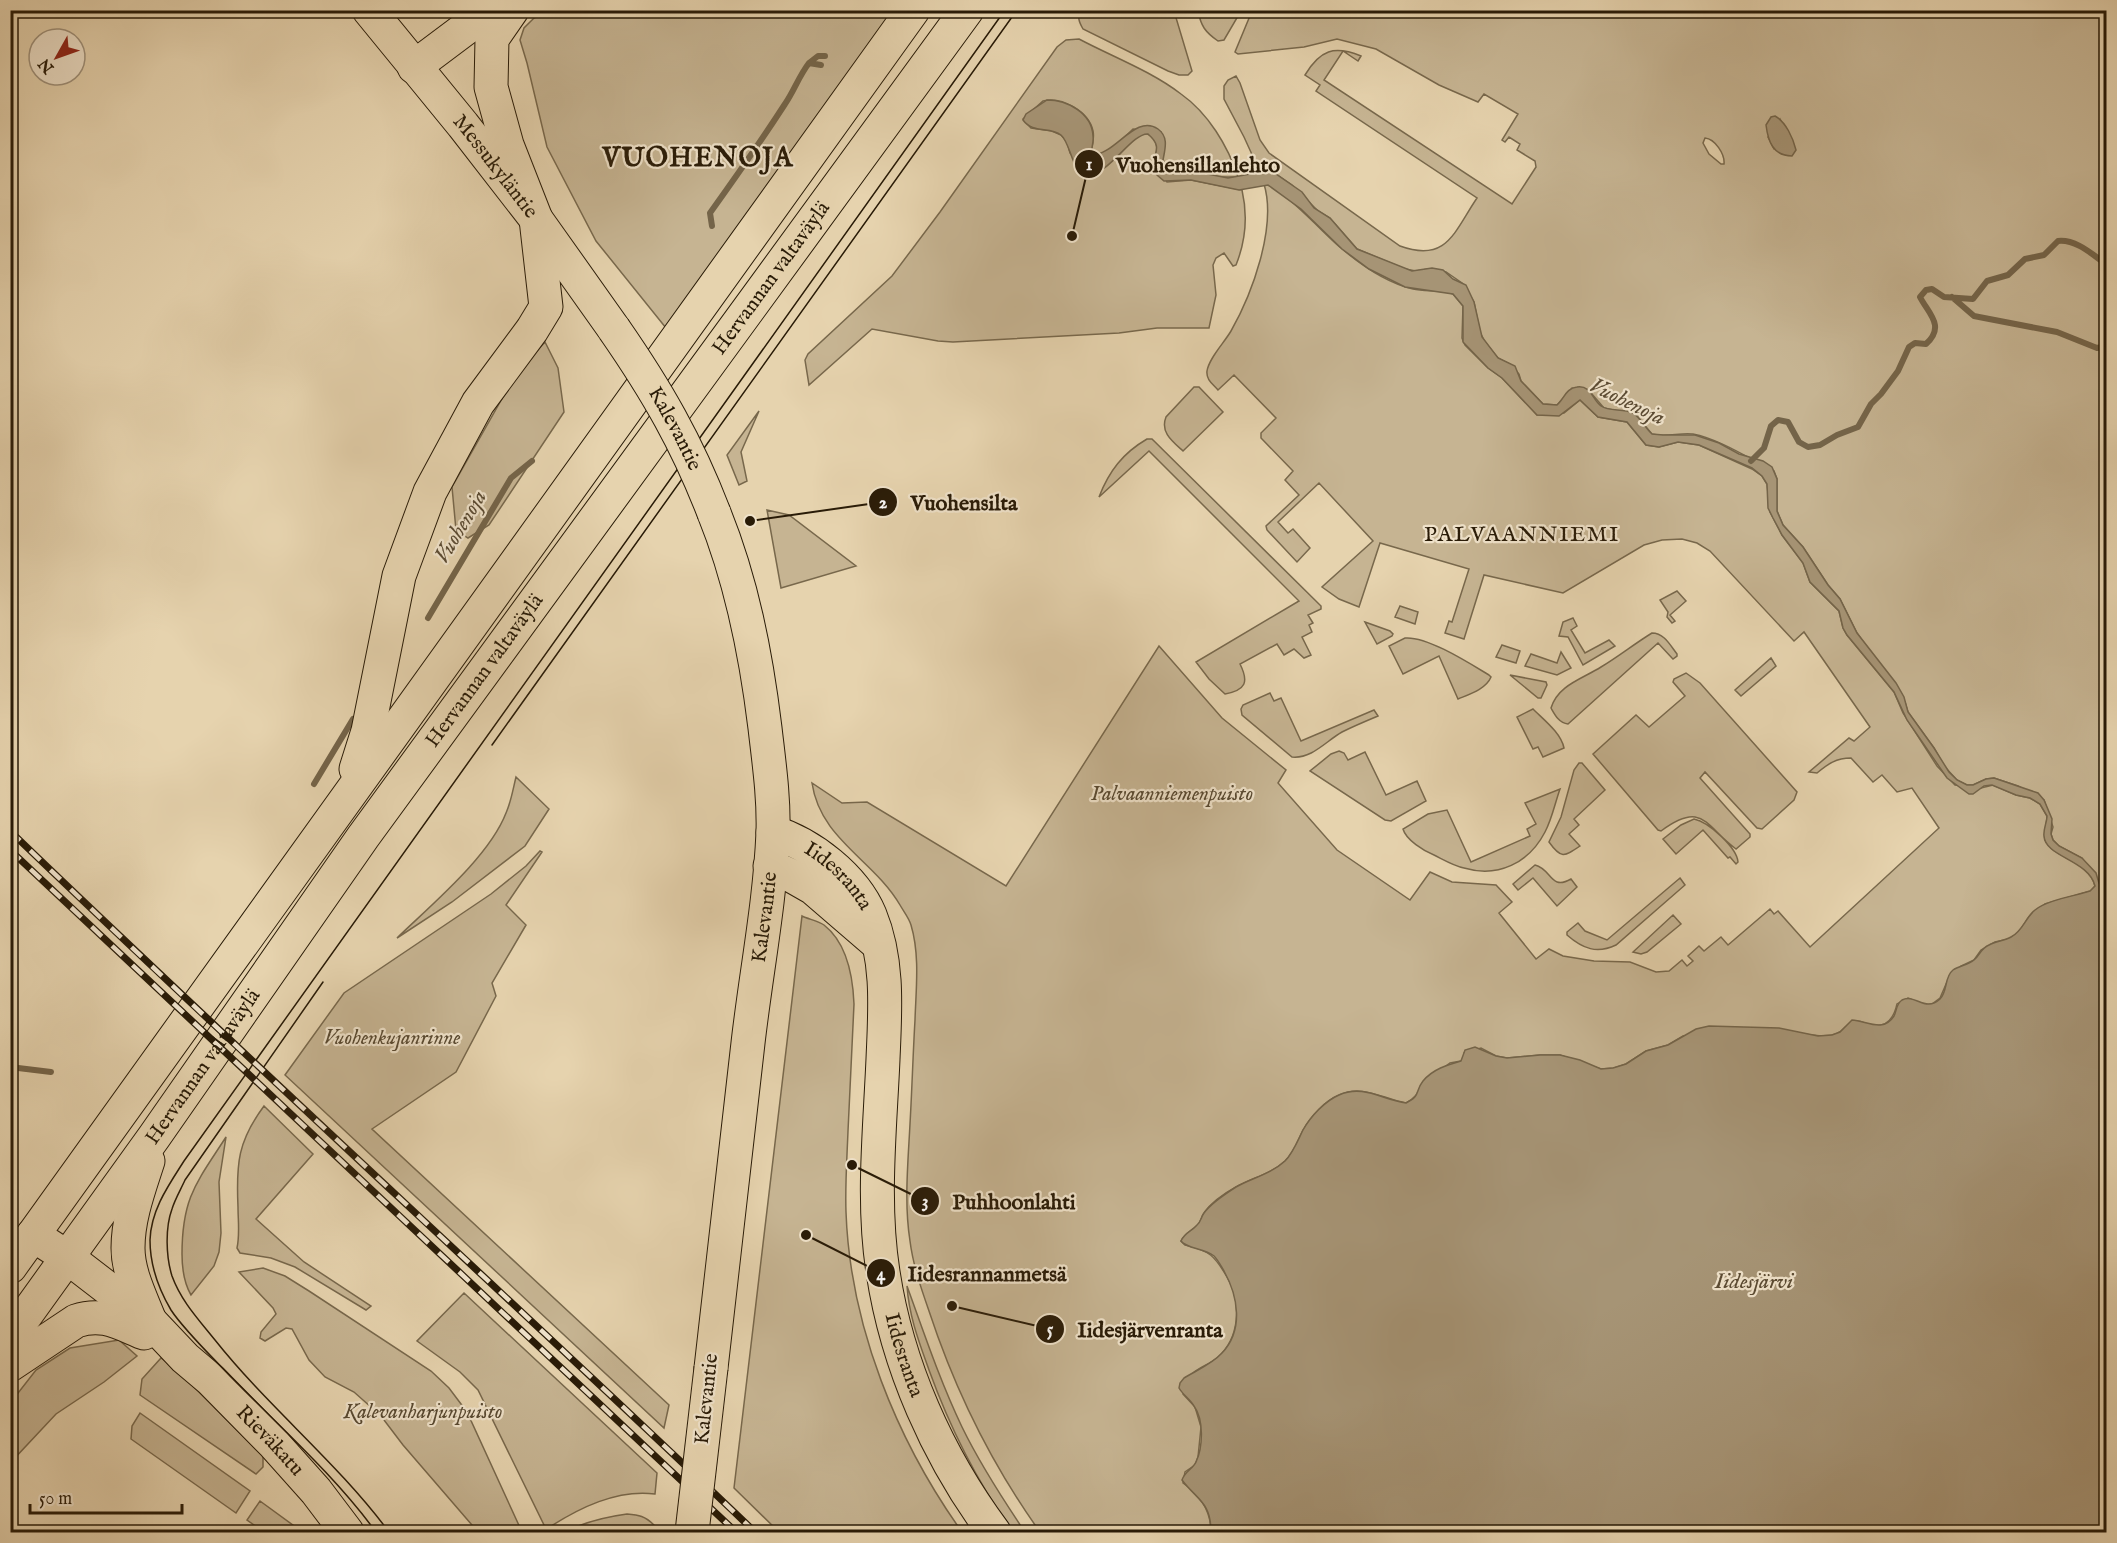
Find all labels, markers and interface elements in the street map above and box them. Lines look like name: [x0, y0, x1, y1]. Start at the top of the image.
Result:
north arrow: [27, 27, 87, 87]
text: N: [35, 54, 60, 78]
street label: Messukyläntie: [446, 109, 544, 224]
district label: VUOHENOJA: [601, 142, 794, 176]
callout: Vuohensillanlehto: [1074, 144, 1292, 184]
text: Vuohensillanlehto: [1115, 152, 1280, 180]
text: 1: [1086, 154, 1093, 177]
street label: Hervannan valtaväylä: [706, 195, 837, 360]
water label: Vuohenoja: [1585, 372, 1669, 432]
street label: Kalevantie: [641, 382, 708, 475]
callout: Vuohensilta: [868, 482, 1029, 522]
water label: Vuohenoja: [428, 485, 494, 569]
text: Vuohensilta: [909, 490, 1018, 518]
text: 2: [879, 492, 888, 515]
district label: PALVAANNIEMI: [1424, 521, 1620, 549]
street label: Hervannan valtaväylä: [419, 588, 550, 753]
park label: Palvaanniemenpuisto: [1091, 781, 1253, 808]
street label: Iidesranta: [799, 836, 879, 916]
street label: Kalevantie: [746, 870, 784, 964]
street label: Hervannan valtaväylä: [139, 983, 267, 1150]
park label: Vuohenkujanrinne: [324, 1025, 460, 1052]
callout: Puhhoonlahti: [910, 1181, 1087, 1221]
text: Puhhoonlahti: [952, 1189, 1076, 1217]
text: 3: [922, 1191, 928, 1214]
callout: Iidesrannanmetsä: [866, 1253, 1079, 1293]
text: Iidesrannanmetsä: [908, 1261, 1067, 1289]
text: 4: [877, 1264, 887, 1287]
water label: Iidesjärvi: [1714, 1268, 1795, 1296]
callout: Iidesjärvenranta: [1035, 1309, 1235, 1349]
street label: Iidesranta: [878, 1310, 930, 1402]
text: Iidesjärvenranta: [1077, 1317, 1223, 1345]
text: 5: [1047, 1319, 1054, 1342]
street label: Kalevantie: [689, 1352, 725, 1446]
park label: Kalevanharjunpuisto: [343, 1399, 502, 1426]
street label: Rieväkatu: [230, 1400, 310, 1482]
scale bar: [30, 1477, 182, 1515]
text: 50 m: [39, 1488, 72, 1511]

